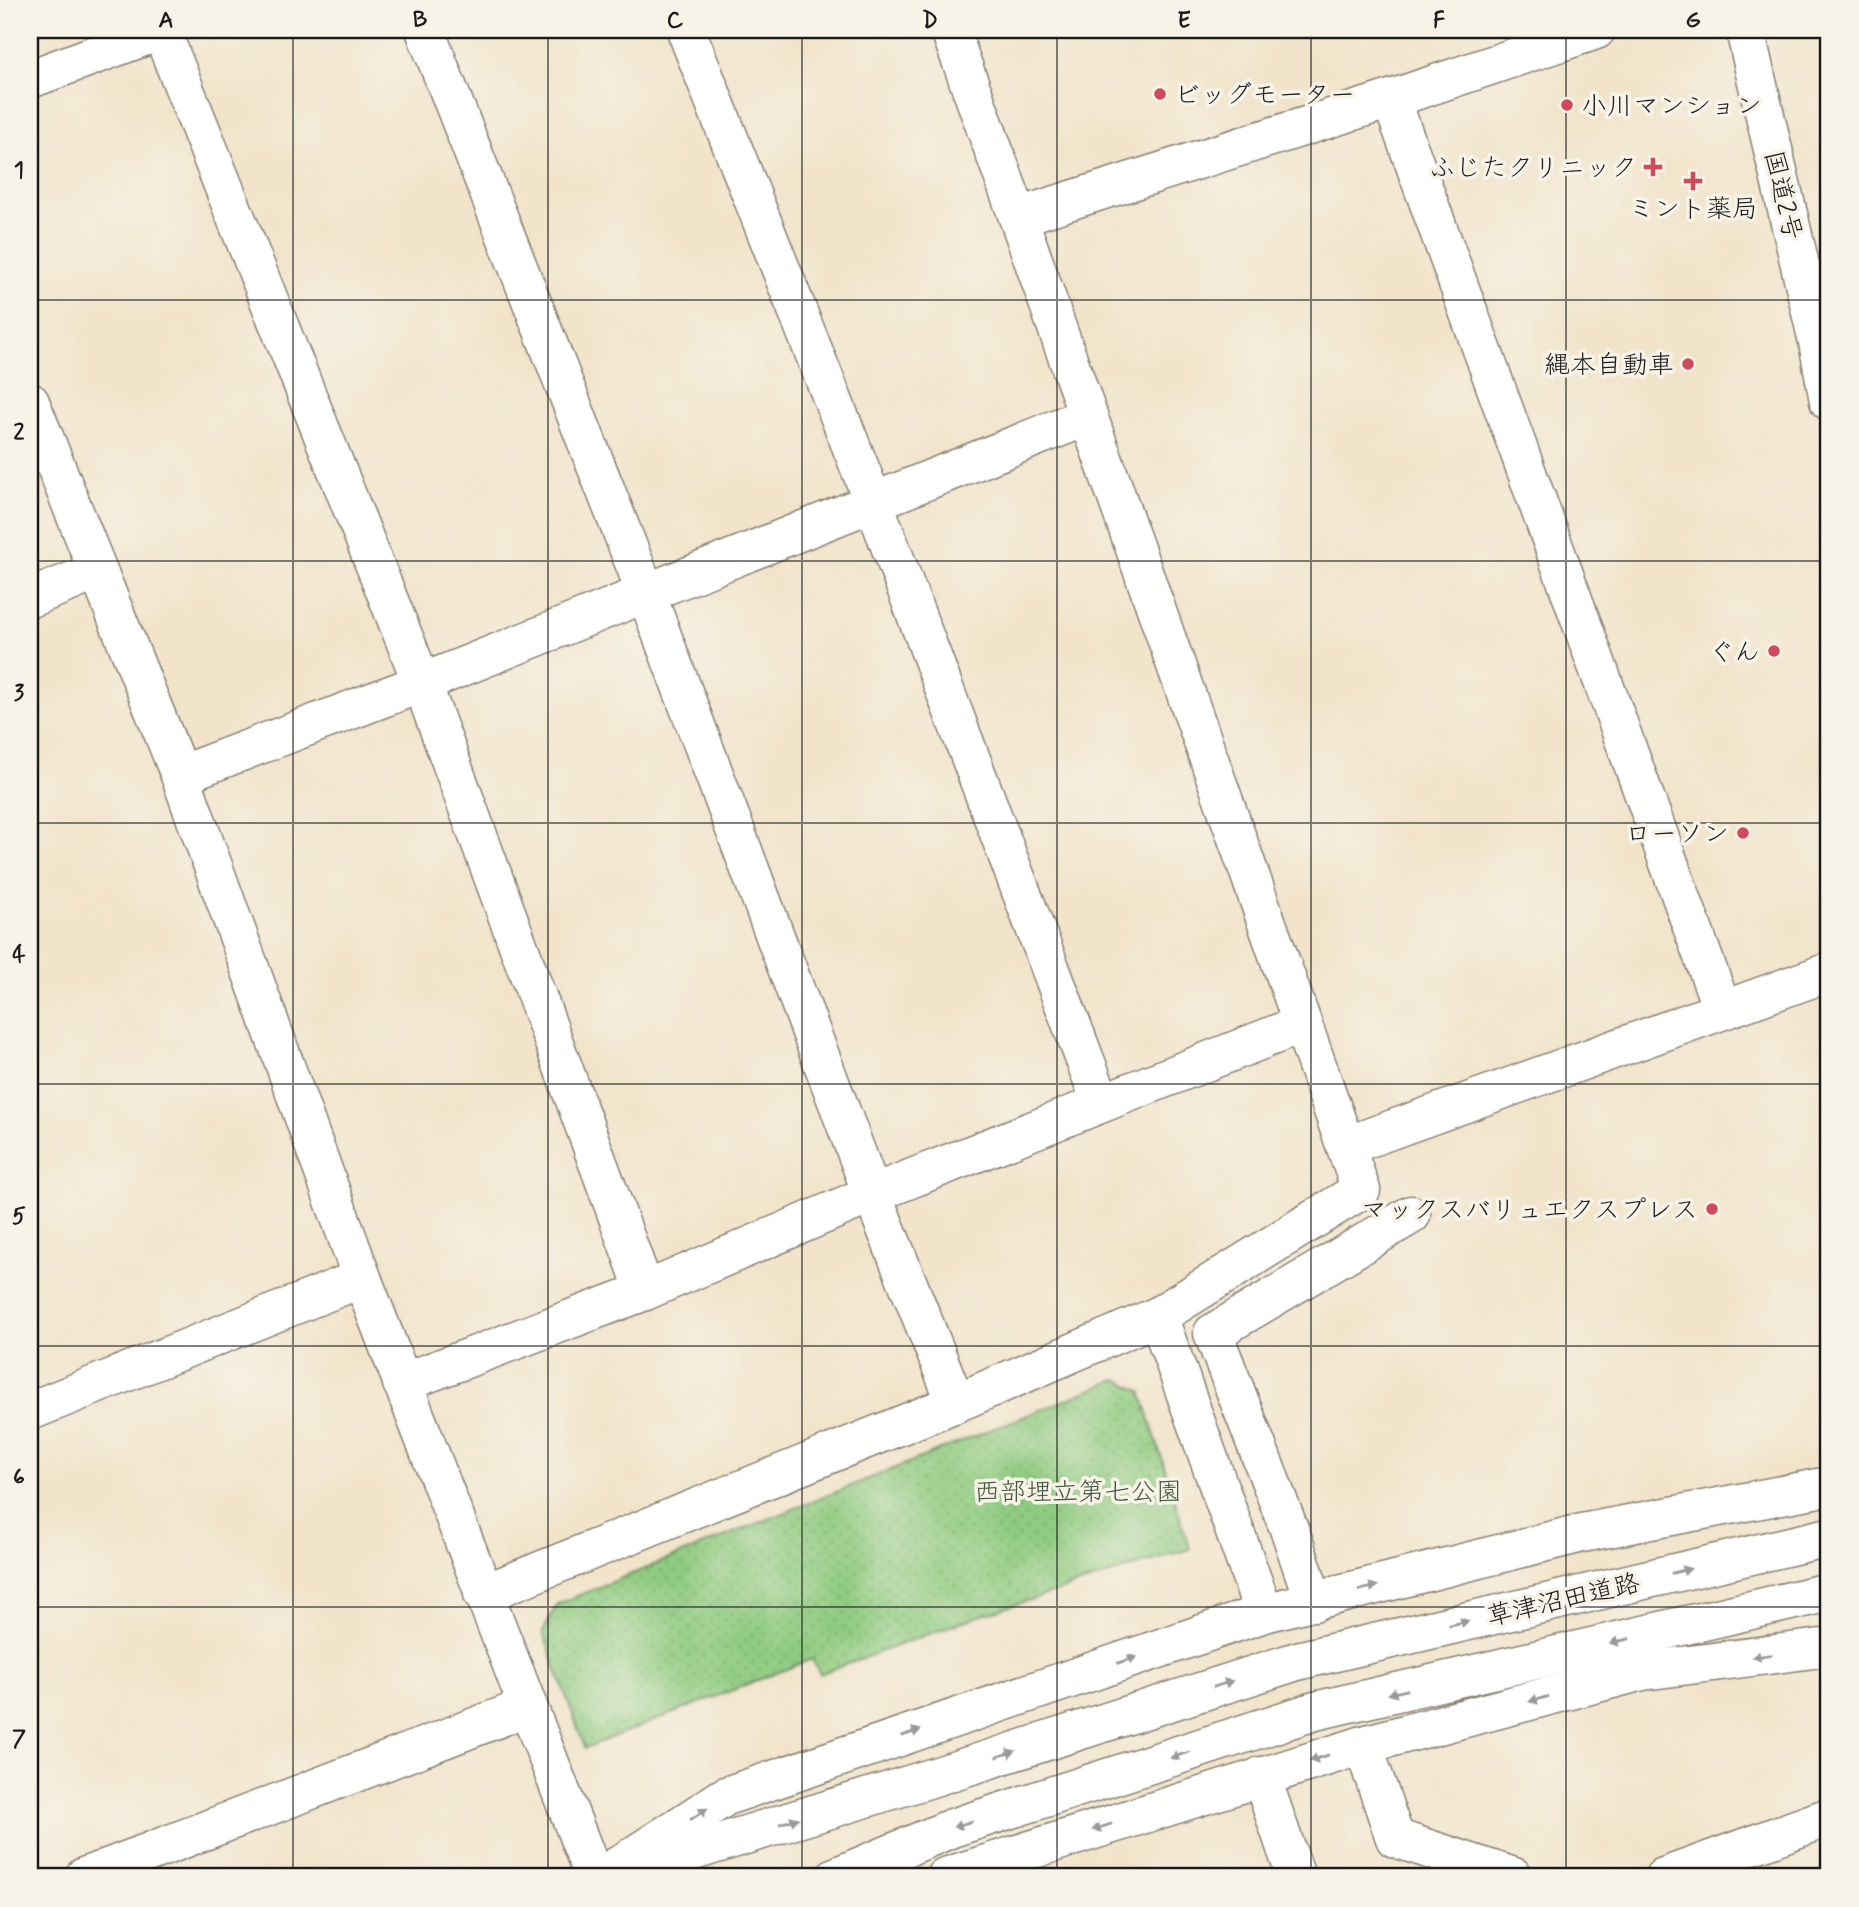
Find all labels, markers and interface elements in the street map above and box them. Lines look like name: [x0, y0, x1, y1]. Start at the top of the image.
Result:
text: A: [158, 6, 174, 36]
text: B: [413, 6, 428, 36]
text: C: [667, 6, 684, 36]
text: D: [922, 6, 938, 36]
text: E: [1177, 6, 1191, 36]
text: F: [1433, 6, 1445, 36]
text: G: [1685, 6, 1701, 36]
place label: ビッグモーター: [1174, 79, 1355, 113]
marker: ビッグモーター: [1152, 86, 1168, 102]
place label: 小川マンション: [1581, 90, 1762, 124]
marker: 小川マンション: [1559, 97, 1575, 113]
street label: 国道2号: [1755, 147, 1809, 243]
place label: ふじたクリニック: [1429, 152, 1637, 186]
text: 1: [14, 156, 24, 186]
marker: ふじたクリニック: [1643, 157, 1663, 177]
marker: ミント薬局: [1685, 173, 1701, 189]
place label: ミント薬局: [1628, 193, 1758, 227]
place label: 縄本自動車: [1544, 349, 1674, 383]
marker: 縄本自動車: [1680, 356, 1696, 372]
text: 2: [13, 418, 25, 448]
place label: ぐん: [1708, 636, 1760, 670]
marker: ぐん: [1766, 643, 1782, 659]
text: 3: [14, 679, 25, 709]
place label: ローソン: [1625, 818, 1729, 852]
marker: ローソン: [1735, 825, 1751, 841]
text: 4: [12, 940, 26, 970]
place label: マックスバリュエクスプレス: [1361, 1194, 1698, 1228]
marker: マックスバリュエクスプレス: [1704, 1201, 1720, 1217]
text: 5: [12, 1202, 26, 1232]
text: 6: [13, 1463, 25, 1493]
park label: 西部埋立第七公園: [974, 1476, 1182, 1510]
one-way arrow: [1670, 1565, 1692, 1576]
street label: 草津沼田道路: [1484, 1567, 1643, 1635]
one-way arrow: [1357, 1582, 1379, 1593]
one-way arrow: [1448, 1617, 1470, 1628]
one-way arrow: [1608, 1635, 1630, 1646]
one-way arrow: [1750, 1650, 1772, 1661]
one-way arrow: [1116, 1654, 1137, 1665]
one-way arrow: [1213, 1679, 1234, 1689]
one-way arrow: [1387, 1687, 1409, 1698]
one-way arrow: [1528, 1694, 1550, 1705]
text: 7: [12, 1725, 26, 1755]
one-way arrow: [901, 1727, 922, 1738]
one-way arrow: [996, 1748, 1017, 1759]
one-way arrow: [1169, 1750, 1190, 1760]
one-way arrow: [1308, 1754, 1329, 1764]
one-way arrow: [690, 1807, 709, 1820]
one-way arrow: [779, 1816, 800, 1826]
one-way arrow: [953, 1819, 974, 1830]
one-way arrow: [1092, 1822, 1113, 1833]

